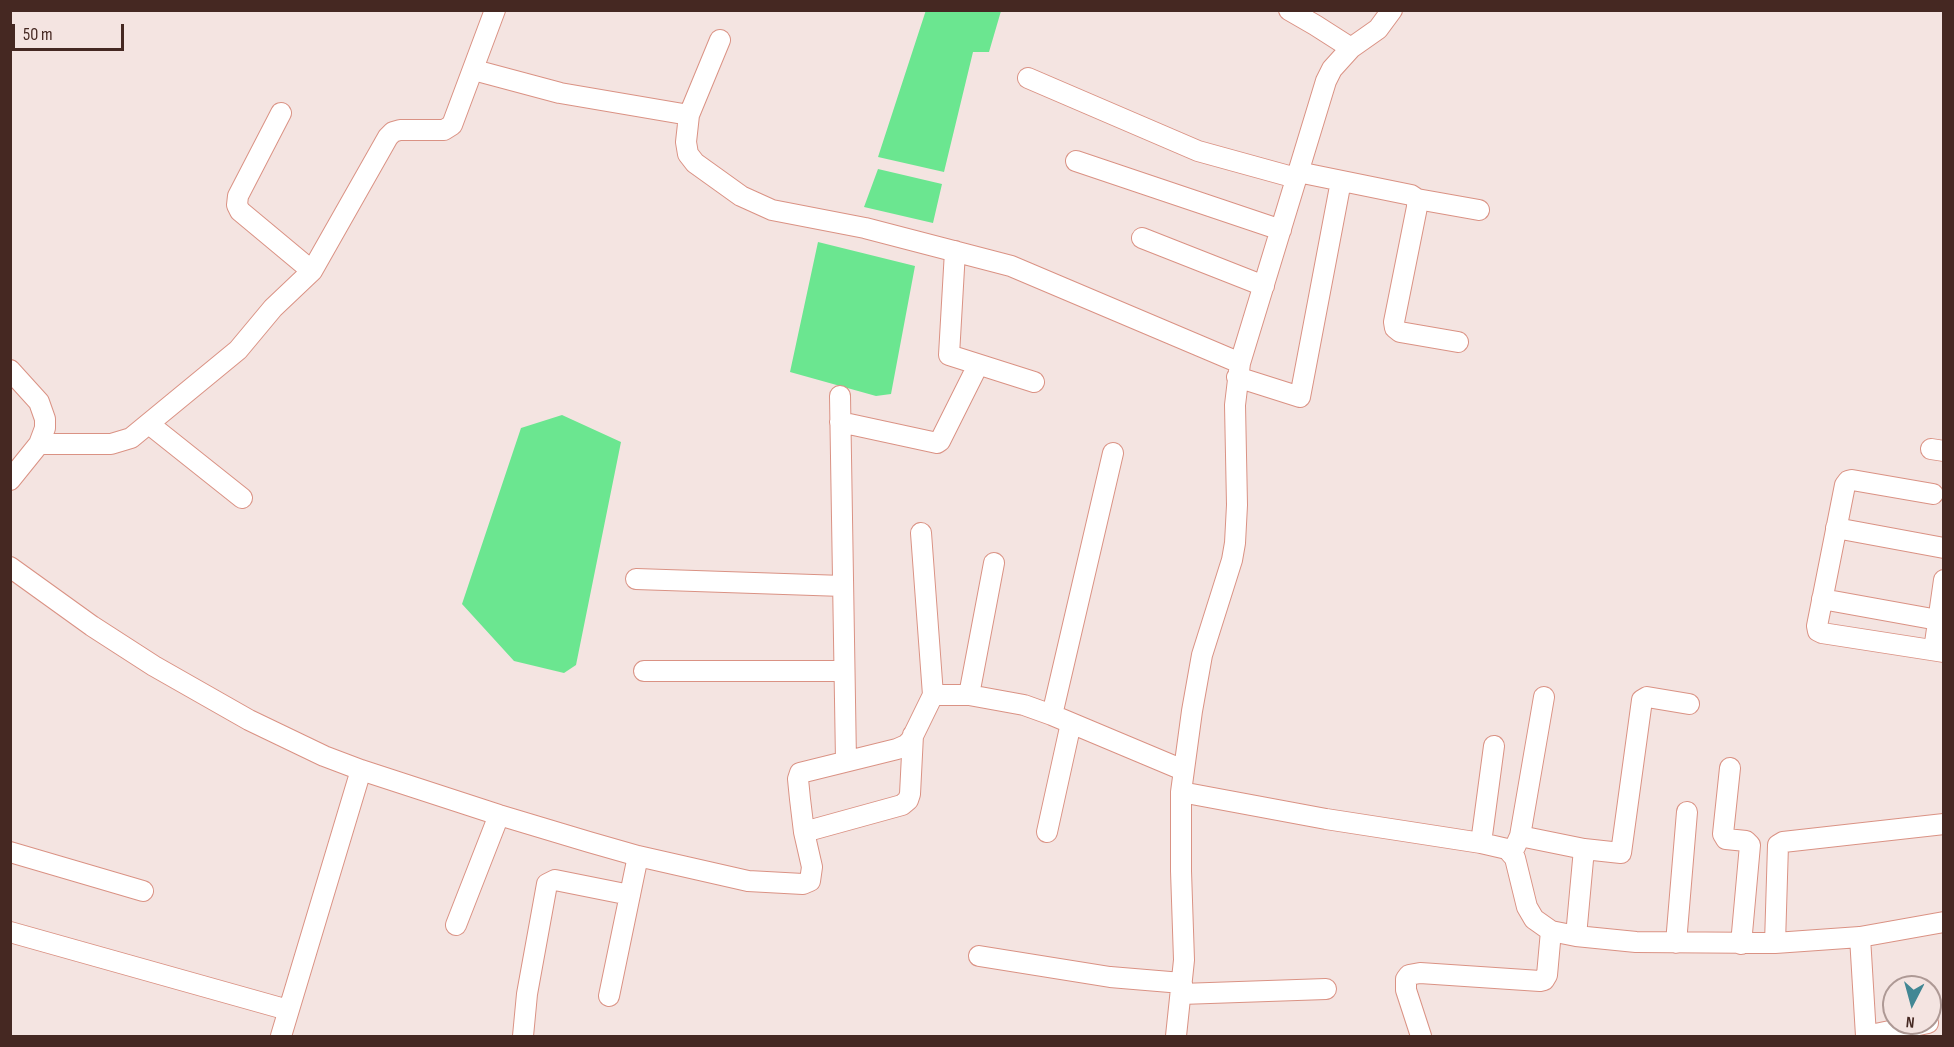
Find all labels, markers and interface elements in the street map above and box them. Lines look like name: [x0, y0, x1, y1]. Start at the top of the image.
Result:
scale bar: [15, 12, 128, 50]
text: 50 m: [23, 24, 53, 45]
north arrow: [1882, 975, 1942, 1035]
text: N: [1905, 1012, 1916, 1031]

